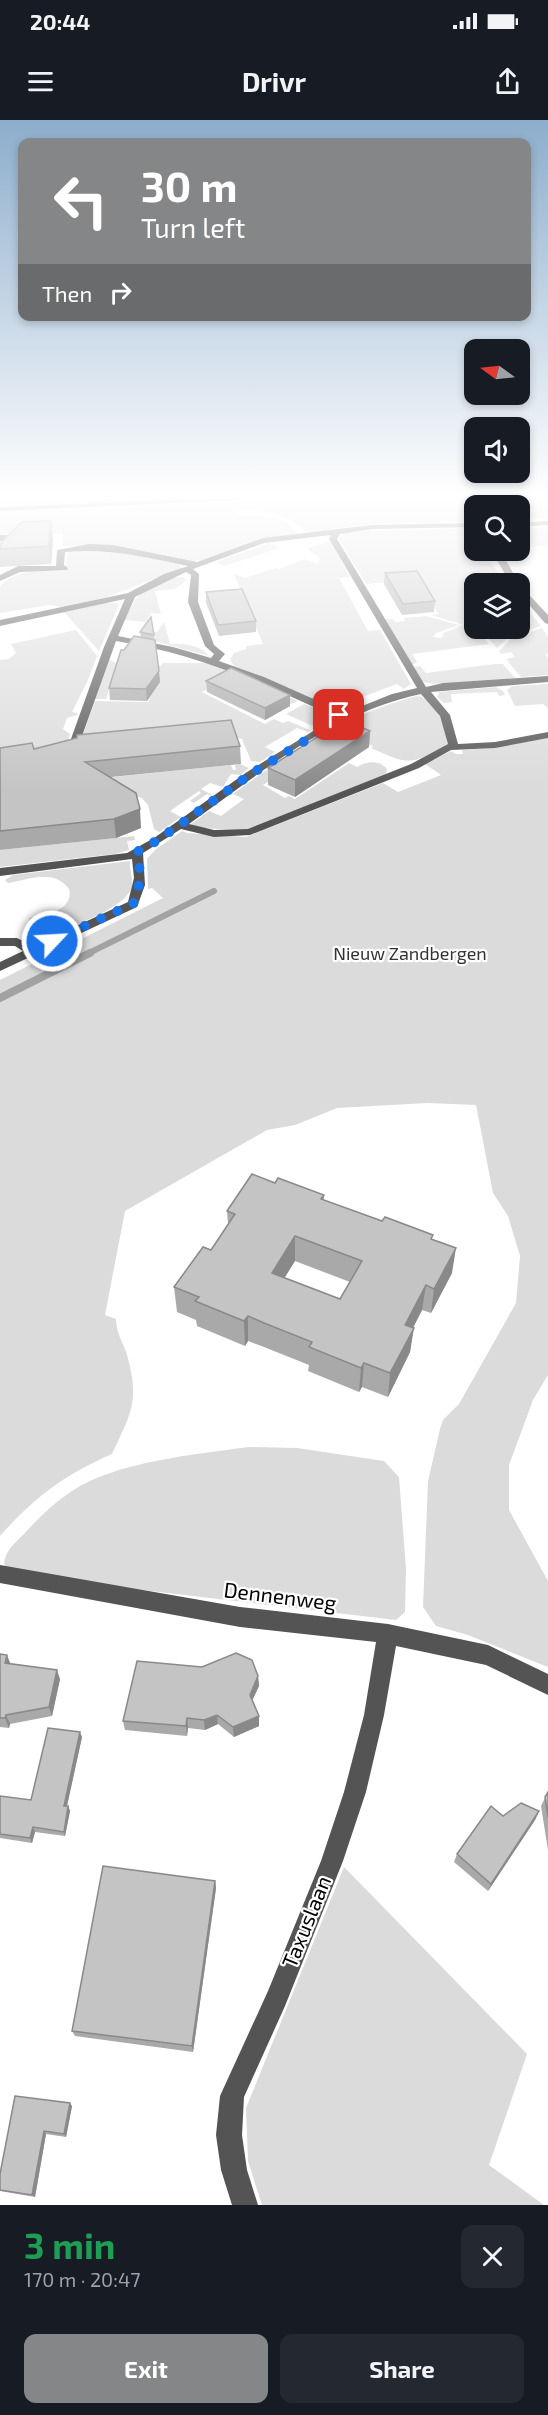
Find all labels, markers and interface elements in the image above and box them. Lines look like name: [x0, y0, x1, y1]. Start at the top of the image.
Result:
text: 20:44: [30, 8, 90, 34]
icon: menu: [24, 65, 57, 98]
text: Drivr: [242, 65, 306, 97]
icon: share: [491, 65, 524, 98]
text: 30 m: [141, 160, 237, 210]
icon: left: [42, 162, 120, 240]
text: Turn left: [141, 211, 245, 243]
icon: right: [104, 276, 137, 309]
text: Then: [42, 280, 92, 306]
north arrow: [464, 339, 530, 405]
map controls: [464, 339, 530, 639]
button: sound: [464, 417, 530, 483]
button: search: [464, 495, 530, 561]
button: layers: [464, 573, 530, 639]
pin: [313, 689, 364, 740]
icon: arrive: [322, 698, 355, 731]
position arrow: [20, 909, 84, 973]
park label: Nieuw Zandbergen: [333, 942, 487, 964]
street label: Dennenweg: [222, 1576, 338, 1615]
street label: Taxuslaan: [276, 1872, 335, 1971]
text: 3 min: [24, 2223, 115, 2266]
button: close: [461, 2225, 524, 2288]
text: 170 m · 20:47: [24, 2267, 140, 2291]
button: Exit: [24, 2334, 268, 2403]
button: Share: [280, 2334, 524, 2403]

